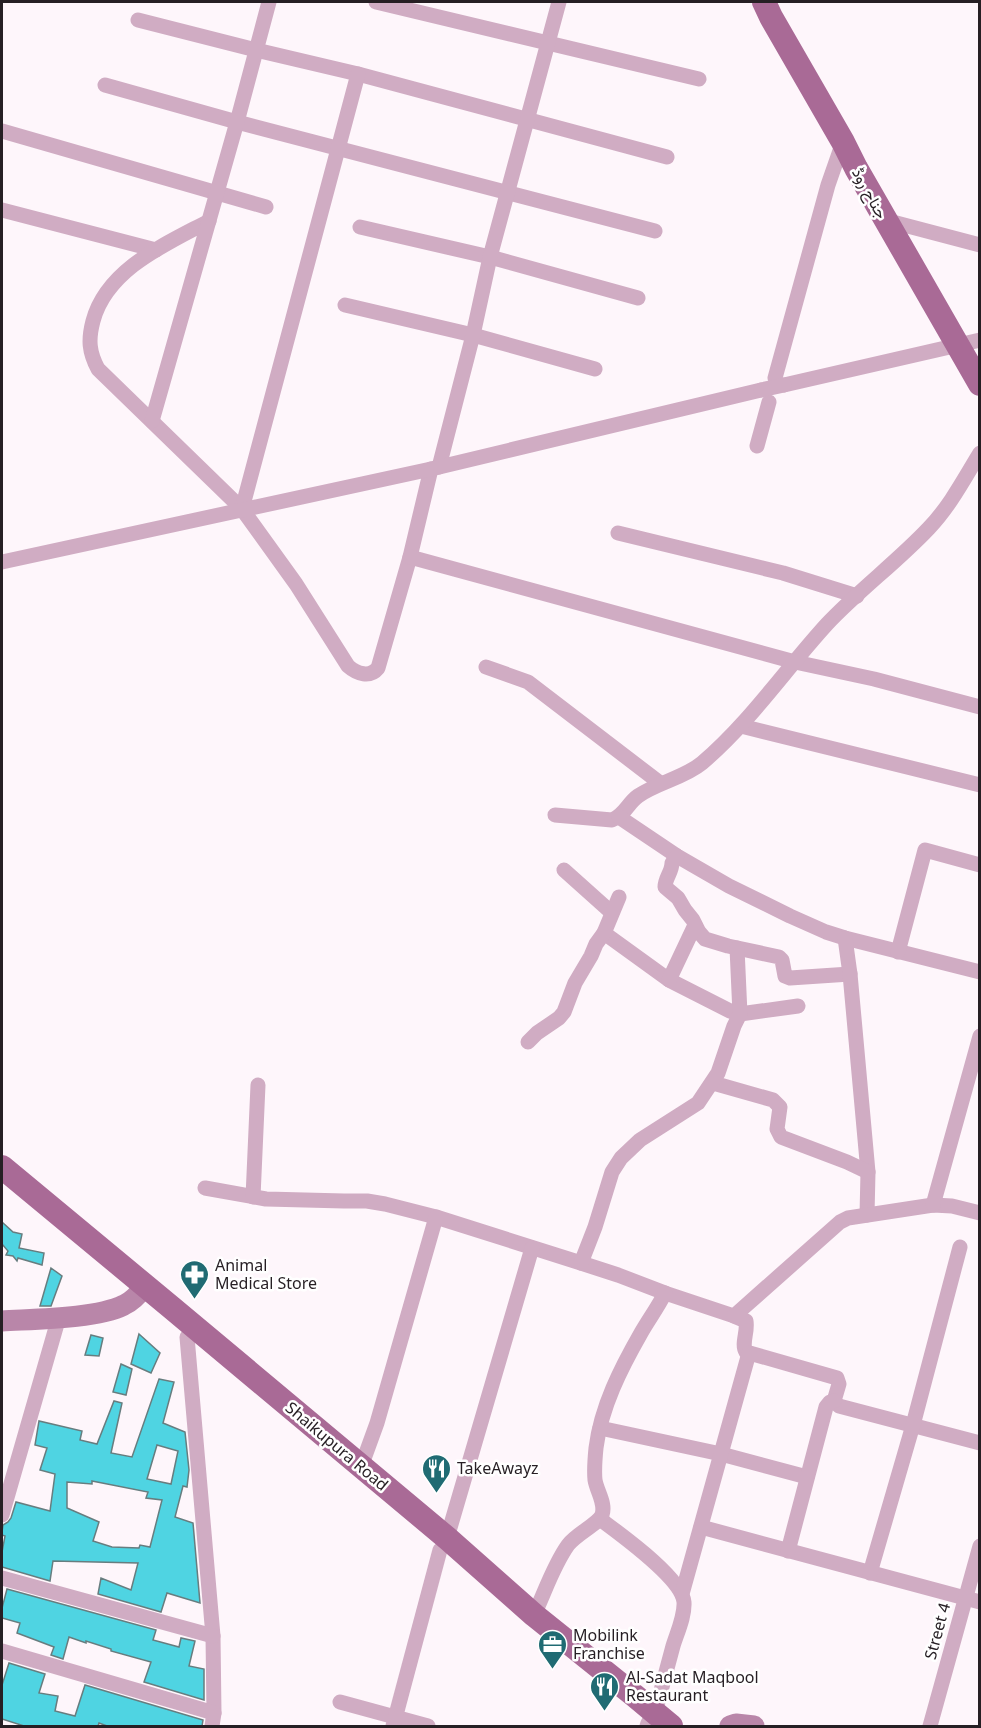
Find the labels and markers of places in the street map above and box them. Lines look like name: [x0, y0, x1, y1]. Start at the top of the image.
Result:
place label: Animal Medical Store: [215, 1254, 317, 1294]
pharmacy icon: Animal Medical Store: [178, 1258, 210, 1300]
restaurant icon: TakeAwayz: [420, 1452, 452, 1494]
place label: TakeAwayz: [457, 1457, 539, 1479]
place label: Mobilink Franchise: [573, 1624, 645, 1664]
office icon: Mobilink Franchise: [536, 1628, 568, 1670]
place label: Al-Sadat Maqbool Restaurant: [626, 1666, 759, 1706]
restaurant icon: Al-Sadat Maqbool Restaurant: [589, 1670, 621, 1712]

